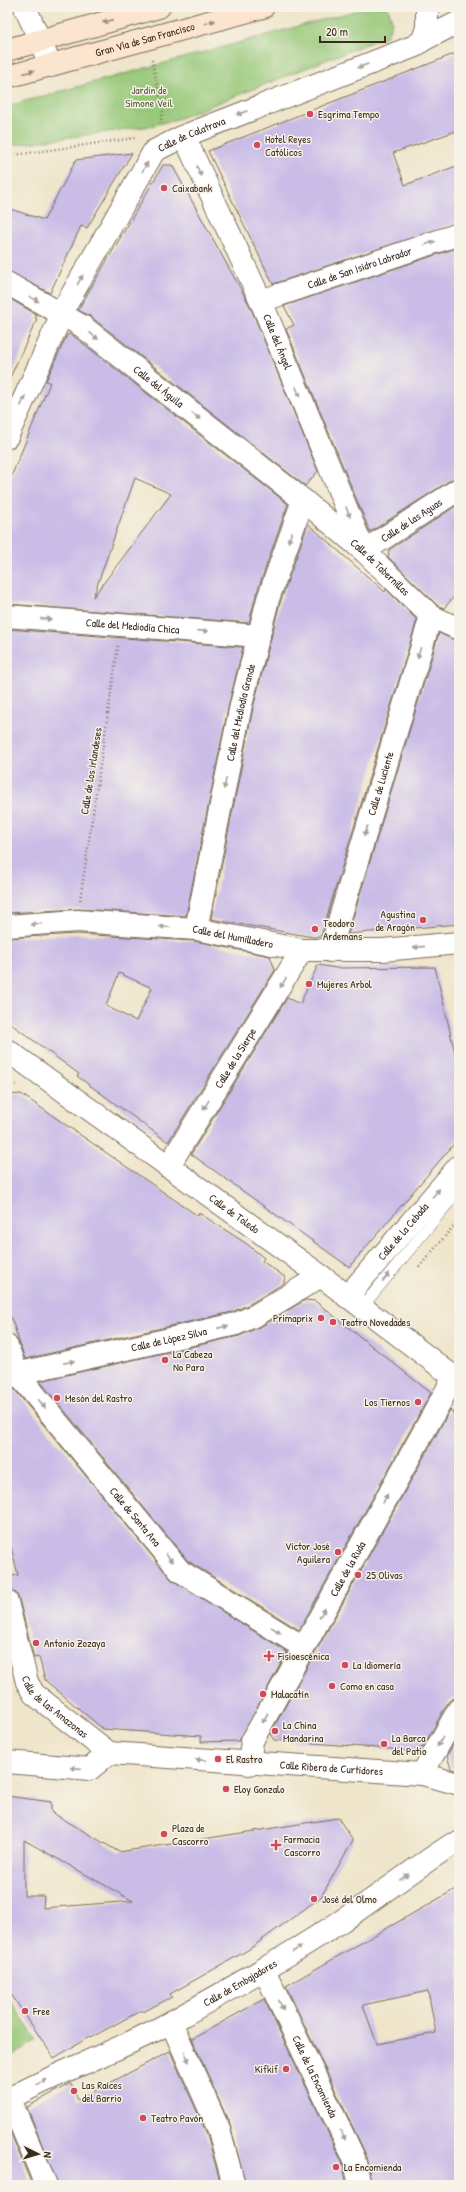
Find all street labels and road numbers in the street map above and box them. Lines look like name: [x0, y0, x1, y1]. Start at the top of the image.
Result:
street label: Gran Vía de San Francisco: [94, 19, 197, 60]
street label: Calle de Calatrava: [155, 113, 228, 155]
street label: Calle de San Isidro Labrador: [305, 243, 414, 292]
street label: Calle del Ángel: [260, 312, 295, 371]
street label: Calle del Águila: [131, 362, 187, 411]
street label: Calle de las Aguas: [378, 495, 445, 545]
street label: Calle de Tabernillas: [348, 536, 413, 599]
street label: Calle del Mediodía Chica: [85, 615, 181, 637]
street label: Calle del Mediodía Grande: [223, 662, 258, 762]
street label: Calle de los Irlandeses: [77, 727, 105, 815]
street label: Calle de Luciente: [364, 749, 397, 817]
street label: Calle del Humilladero: [192, 922, 275, 951]
street label: Calle de la Sierpe: [211, 1025, 259, 1091]
street label: Calle de Toledo: [206, 1191, 263, 1237]
street label: Calle de la Cebada: [375, 1200, 432, 1263]
street label: Calle de López Silva: [130, 1324, 209, 1355]
street label: Calle de Santa Ana: [107, 1484, 164, 1550]
street label: Calle de la Ruda: [327, 1538, 369, 1599]
street label: Calle de las Amazonas: [19, 1674, 91, 1741]
street label: Calle Ribera de Curtidores: [279, 1757, 383, 1778]
street label: Calle de Embajadores: [201, 1956, 279, 2010]
street label: Calle de la Encomienda: [289, 2033, 341, 2120]

